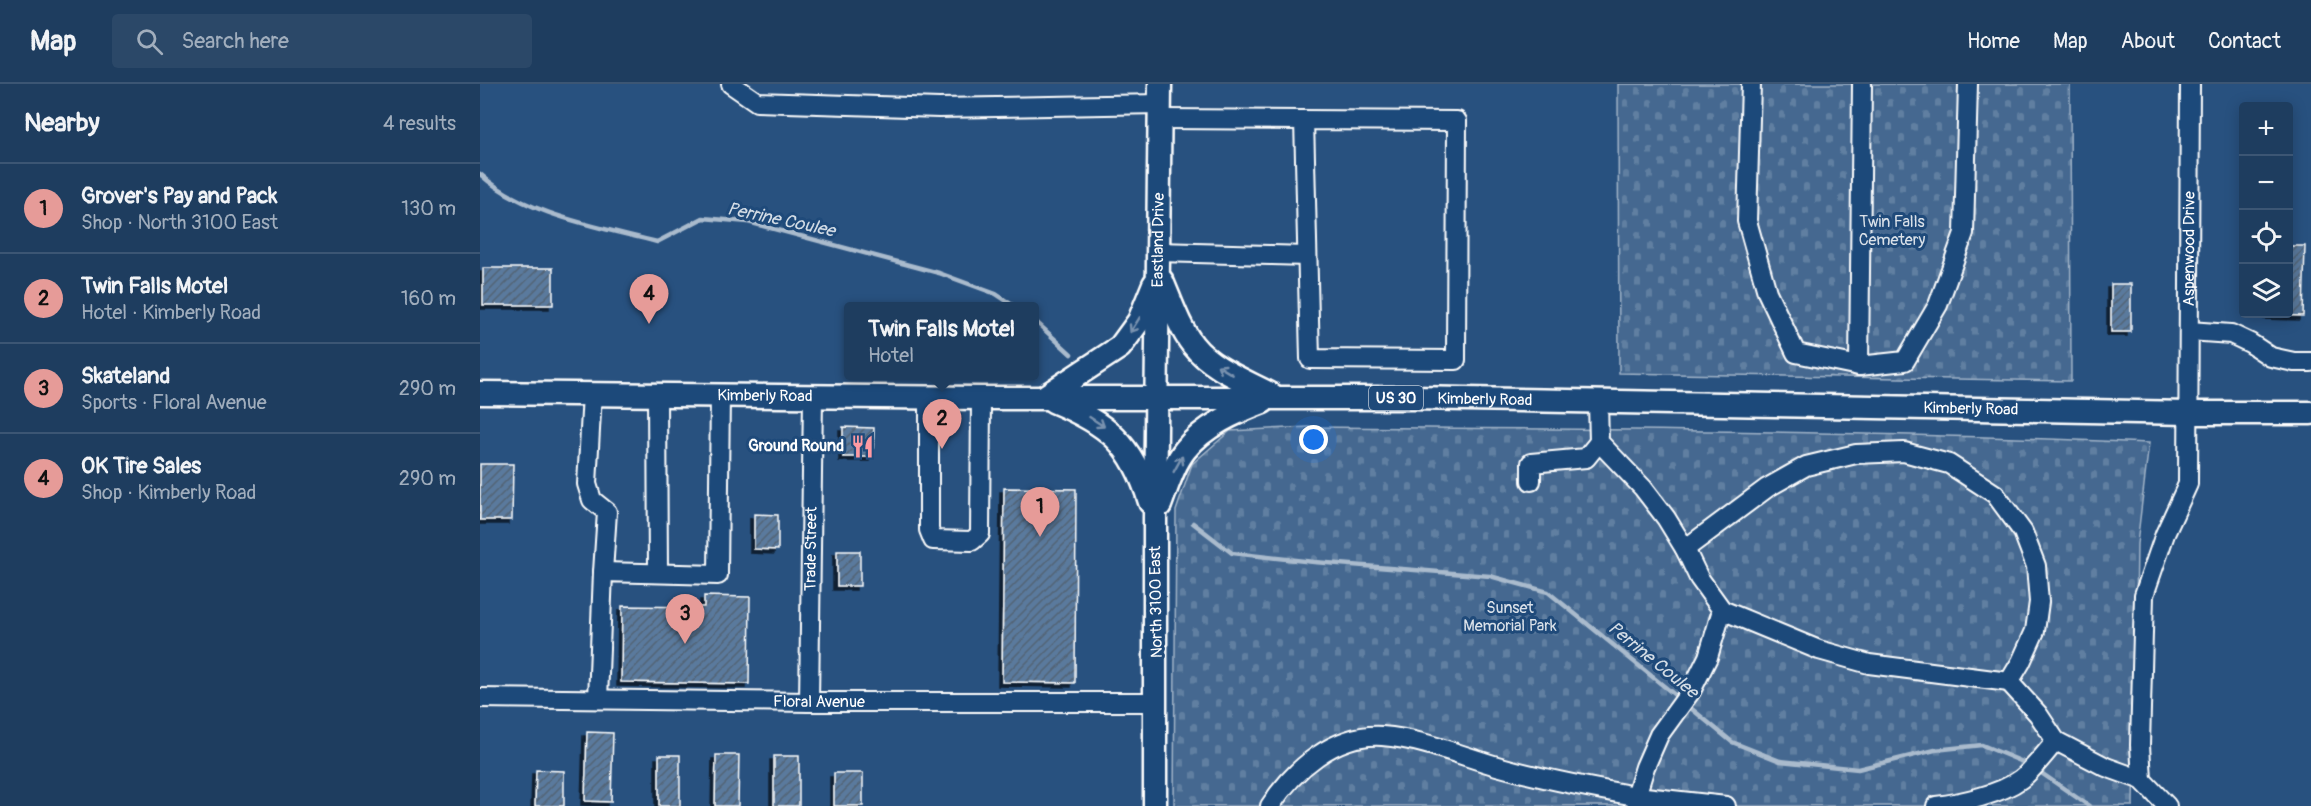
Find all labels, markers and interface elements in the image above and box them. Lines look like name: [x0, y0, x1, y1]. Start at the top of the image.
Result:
search box: [112, 14, 532, 68]
text: Map: [30, 24, 76, 59]
icon: search: [133, 25, 166, 58]
text: Search here: [181, 27, 289, 55]
text: Home: [1967, 28, 2020, 55]
text: Map: [2053, 28, 2088, 55]
text: About: [2121, 28, 2175, 55]
text: Contact: [2208, 28, 2281, 55]
map controls: [2239, 102, 2293, 318]
button: +: [2239, 102, 2293, 156]
text: Nearby: [24, 107, 100, 139]
text: 4 results: [383, 111, 456, 136]
button: −: [2239, 156, 2293, 210]
text: Grover's Pay and Pack: [81, 182, 277, 210]
street label: Aspenwood Drive: [2179, 191, 2199, 306]
street label: Eastland Drive: [1148, 192, 1169, 288]
text: 1: [40, 196, 47, 221]
text: 130 m: [401, 196, 456, 221]
water label: Perrine Coulee: [725, 197, 839, 243]
text: Shop · North 3100 East: [81, 210, 278, 235]
button: locate: [2239, 210, 2293, 264]
park label: Twin Falls Cemetery: [1859, 212, 1925, 250]
button: layers: [2239, 264, 2293, 318]
text: Twin Falls Motel: [81, 272, 228, 300]
pin: 4: [630, 274, 668, 324]
text: 2: [38, 286, 49, 311]
text: 160 m: [401, 286, 456, 311]
text: Hotel · Kimberly Road: [81, 300, 261, 325]
popup: [844, 302, 1039, 380]
text: Twin Falls Motel: [868, 315, 1015, 343]
one-way arrow: [1129, 316, 1141, 333]
text: Hotel: [868, 343, 914, 368]
text: Skateland: [81, 362, 170, 390]
one-way arrow: [1217, 363, 1234, 375]
text: 3: [38, 376, 49, 401]
text: 290 m: [399, 376, 456, 401]
street label: Kimberly Road: [717, 385, 813, 406]
road number: US 30: [1369, 386, 1423, 410]
street label: Kimberly Road: [1437, 388, 1533, 410]
text: Sports · Floral Avenue: [81, 390, 267, 415]
street label: Kimberly Road: [1923, 398, 2019, 420]
pin: 2: [922, 400, 962, 449]
one-way arrow: [1088, 416, 1105, 429]
your location: [1299, 425, 1328, 454]
restaurant icon: Ground Round: [849, 433, 875, 459]
place label: Ground Round: [748, 436, 844, 456]
text: OK Tire Sales: [81, 452, 201, 480]
one-way arrow: [1173, 455, 1184, 473]
text: 4: [38, 466, 49, 491]
text: 290 m: [399, 466, 456, 491]
text: Shop · Kimberly Road: [81, 480, 256, 505]
pin: 1: [1020, 488, 1060, 537]
street label: Trade Street: [800, 506, 822, 591]
street label: North 3100 East: [1145, 545, 1167, 658]
pin: 3: [666, 594, 704, 644]
park label: Sunset Memorial Park: [1463, 598, 1557, 636]
water label: Perrine Coulee: [1603, 617, 1704, 705]
street label: Floral Avenue: [773, 692, 865, 712]

